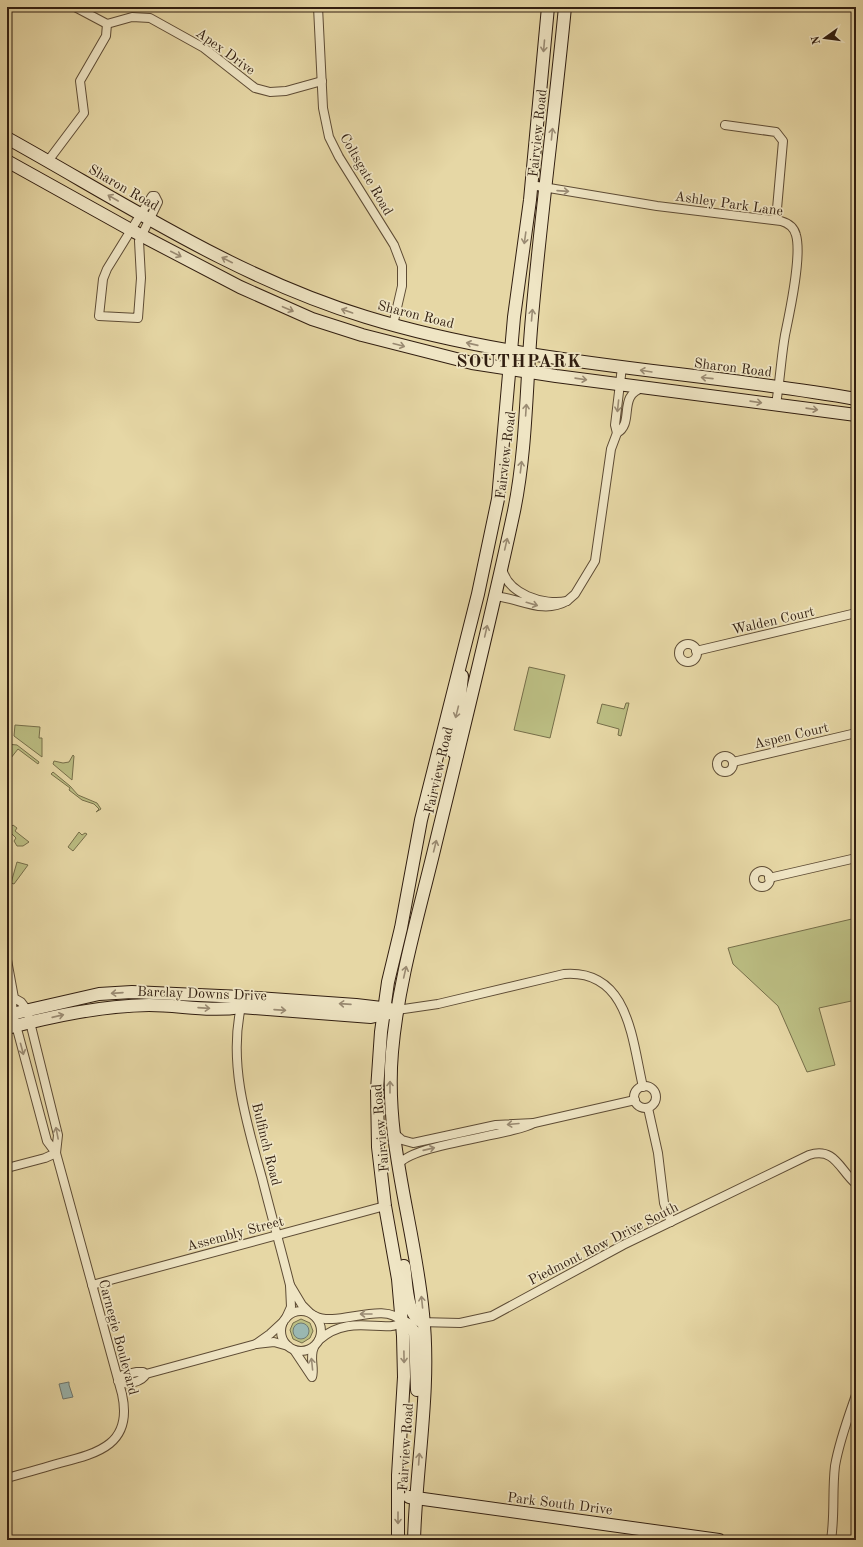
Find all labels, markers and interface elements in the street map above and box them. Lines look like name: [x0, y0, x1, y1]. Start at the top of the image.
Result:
north arrow: [805, 18, 845, 58]
street label: Apex Drive: [193, 26, 258, 78]
text: N: [810, 34, 823, 45]
one-way arrow: [541, 39, 548, 52]
street label: Fairview Road: [526, 88, 550, 178]
one-way arrow: [548, 128, 556, 141]
street label: Coltsgate Road: [337, 131, 395, 218]
street label: Sharon Road: [86, 162, 161, 214]
one-way arrow: [556, 187, 569, 194]
street label: Ashley Park Lane: [674, 189, 784, 219]
one-way arrow: [107, 193, 119, 201]
one-way arrow: [521, 231, 529, 244]
one-way arrow: [170, 251, 182, 258]
one-way arrow: [221, 256, 233, 264]
street label: Sharon Road: [376, 299, 456, 331]
one-way arrow: [282, 306, 294, 313]
one-way arrow: [341, 306, 353, 314]
one-way arrow: [528, 309, 536, 322]
one-way arrow: [466, 339, 479, 347]
one-way arrow: [392, 342, 405, 350]
district label: SOUTHPARK: [456, 353, 582, 371]
street label: Sharon Road: [693, 356, 773, 380]
one-way arrow: [640, 366, 653, 374]
one-way arrow: [701, 374, 714, 382]
one-way arrow: [574, 375, 587, 383]
one-way arrow: [750, 398, 763, 406]
one-way arrow: [614, 399, 621, 412]
one-way arrow: [523, 404, 530, 417]
one-way arrow: [805, 406, 818, 413]
street label: Fairview Road: [494, 410, 518, 500]
one-way arrow: [517, 461, 525, 474]
one-way arrow: [503, 538, 511, 551]
one-way arrow: [525, 601, 538, 608]
street label: Walden Court: [731, 605, 816, 637]
one-way arrow: [483, 625, 491, 638]
one-way arrow: [453, 705, 460, 718]
street label: Aspen Court: [752, 721, 830, 751]
street label: Fairview Road: [422, 725, 456, 815]
one-way arrow: [432, 840, 440, 853]
one-way arrow: [402, 966, 410, 979]
street label: Barclay Downs Drive: [137, 985, 267, 1003]
one-way arrow: [111, 989, 124, 997]
one-way arrow: [339, 1000, 352, 1008]
one-way arrow: [197, 1005, 210, 1012]
one-way arrow: [273, 1006, 286, 1013]
one-way arrow: [52, 1011, 65, 1019]
one-way arrow: [19, 1042, 27, 1055]
one-way arrow: [386, 1081, 394, 1094]
street label: Fairview Road: [370, 1083, 392, 1173]
street label: Bulfinch Road: [249, 1101, 283, 1187]
one-way arrow: [507, 1120, 520, 1127]
one-way arrow: [53, 1127, 61, 1140]
one-way arrow: [422, 1145, 435, 1153]
street label: Piedmont Row Drive South: [526, 1200, 681, 1288]
street label: Assembly Street: [185, 1214, 285, 1254]
street label: Carnegie Boulevard: [96, 1278, 140, 1397]
one-way arrow: [418, 1296, 426, 1309]
one-way arrow: [360, 1310, 373, 1318]
one-way arrow: [400, 1350, 408, 1363]
one-way arrow: [308, 1358, 316, 1371]
street label: Fairview Road: [396, 1402, 416, 1492]
one-way arrow: [415, 1453, 422, 1466]
street label: Park South Drive: [506, 1491, 613, 1517]
one-way arrow: [394, 1511, 402, 1524]

